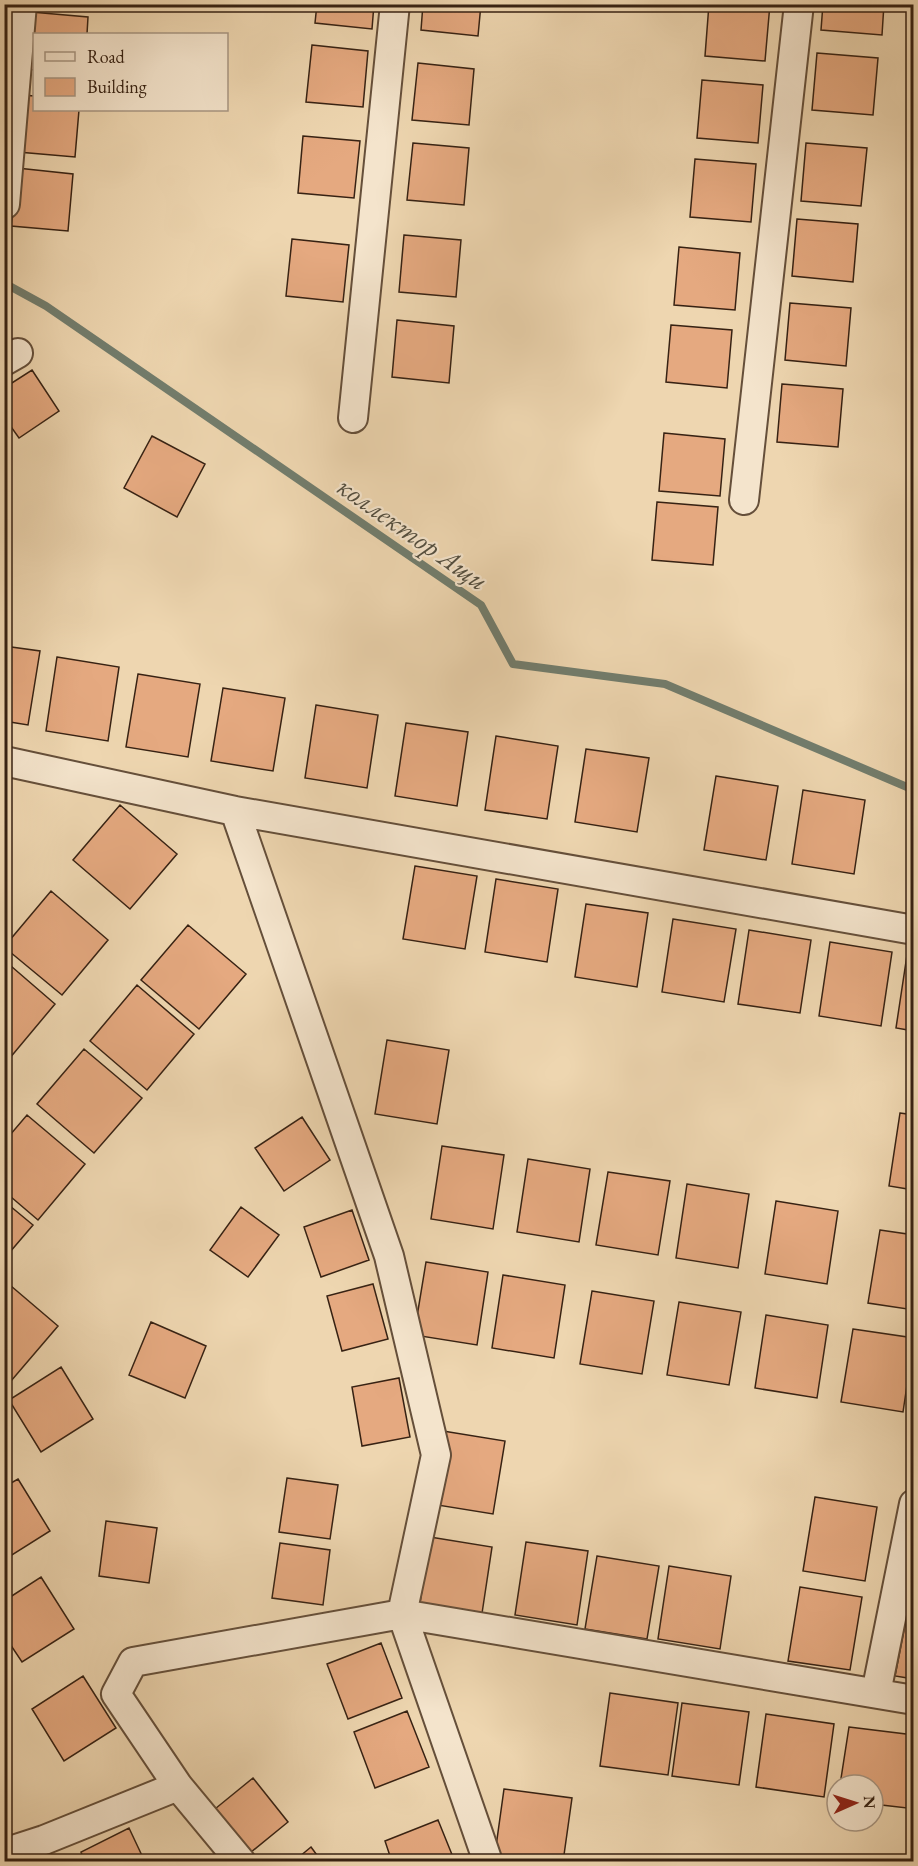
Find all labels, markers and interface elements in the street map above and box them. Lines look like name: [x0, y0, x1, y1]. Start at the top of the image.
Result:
legend: [33, 33, 228, 111]
text: Road: [87, 45, 126, 68]
text: Building: [87, 75, 147, 98]
water label: коллектор Ащи: [331, 468, 495, 598]
north arrow: [825, 1773, 885, 1833]
text: N: [859, 1795, 880, 1809]

